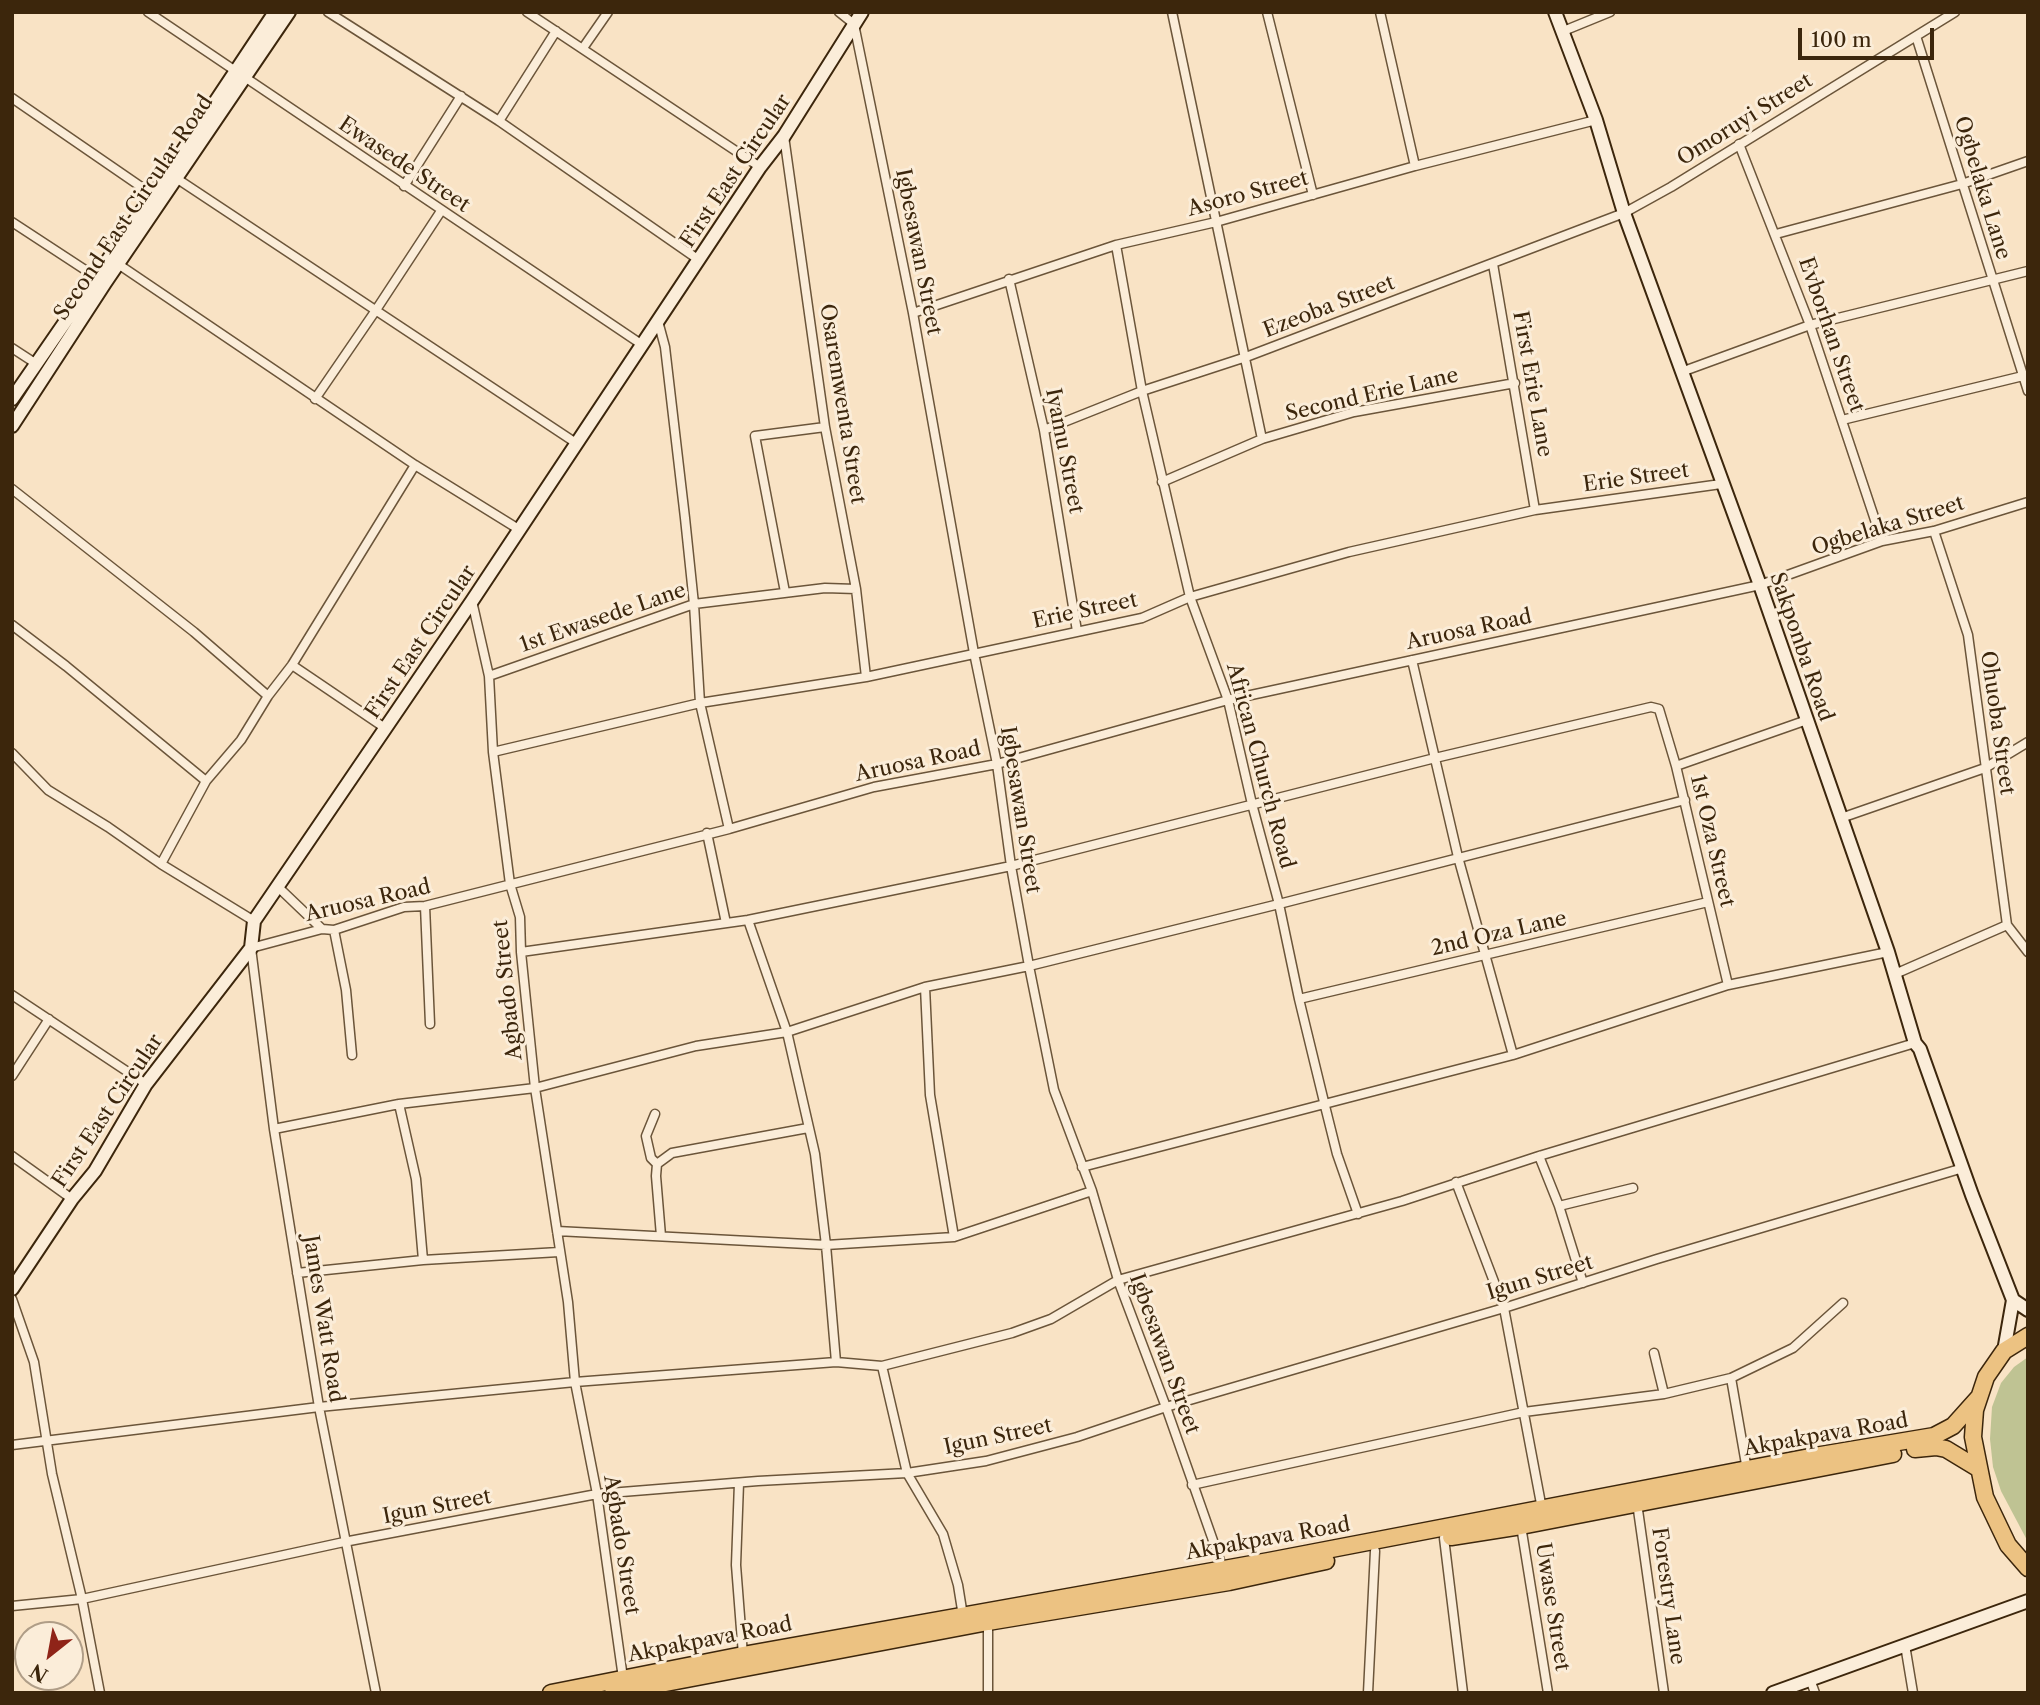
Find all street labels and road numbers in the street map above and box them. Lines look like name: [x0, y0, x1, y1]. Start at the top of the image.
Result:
street label: Omoruyi Street: [1673, 68, 1817, 172]
street label: First East Circular: [675, 89, 797, 253]
street label: Second East Circular Road: [49, 91, 219, 325]
street label: Ewasede Street: [334, 112, 474, 218]
street label: Ogbelaka Lane: [1948, 113, 2016, 263]
street label: Asoro Street: [1185, 166, 1311, 222]
street label: Igbesawan Street: [890, 167, 946, 337]
street label: Evborhan Street: [1793, 254, 1869, 416]
street label: Ezeoba Street: [1260, 270, 1398, 344]
street label: Osaremwenta Street: [814, 302, 870, 506]
street label: First Erie Lane: [1507, 309, 1557, 459]
street label: Second Erie Lane: [1283, 363, 1461, 427]
street label: Iyamu Street: [1039, 386, 1089, 516]
street label: Erie Street: [1581, 458, 1691, 498]
street label: Ogbelaka Street: [1809, 491, 1967, 561]
street label: First East Circular: [360, 560, 482, 724]
street label: Sakponba Road: [1764, 569, 1838, 725]
street label: 1st Ewasede Lane: [517, 578, 689, 658]
street label: Erie Street: [1030, 588, 1140, 634]
street label: Aruosa Road: [1404, 604, 1534, 656]
street label: Ohuoba Street: [1974, 649, 2020, 797]
street label: African Church Road: [1220, 661, 1300, 871]
street label: Igbesawan Street: [994, 725, 1046, 895]
street label: Aruosa Road: [853, 736, 983, 788]
street label: 1st Oza Street: [1684, 772, 1740, 910]
street label: Aruosa Road: [303, 874, 433, 928]
street label: 2nd Oza Lane: [1429, 906, 1569, 962]
street label: Agbado Street: [488, 919, 528, 1061]
street label: First East Circular: [47, 1029, 169, 1193]
street label: James Watt Road: [297, 1234, 349, 1404]
street label: Igun Street: [1484, 1250, 1596, 1306]
street label: Igbesawan Street: [1123, 1270, 1205, 1438]
street label: Akpakpava Road: [1742, 1408, 1910, 1462]
street label: Igun Street: [942, 1413, 1054, 1461]
street label: Agbado Street: [598, 1473, 644, 1617]
street label: Igun Street: [381, 1484, 493, 1530]
street label: Akpakpava Road: [1184, 1512, 1352, 1566]
street label: Forestry Lane: [1646, 1526, 1690, 1666]
street label: Uwase Street: [1529, 1541, 1575, 1673]
street label: Akpakpava Road: [626, 1612, 794, 1668]

